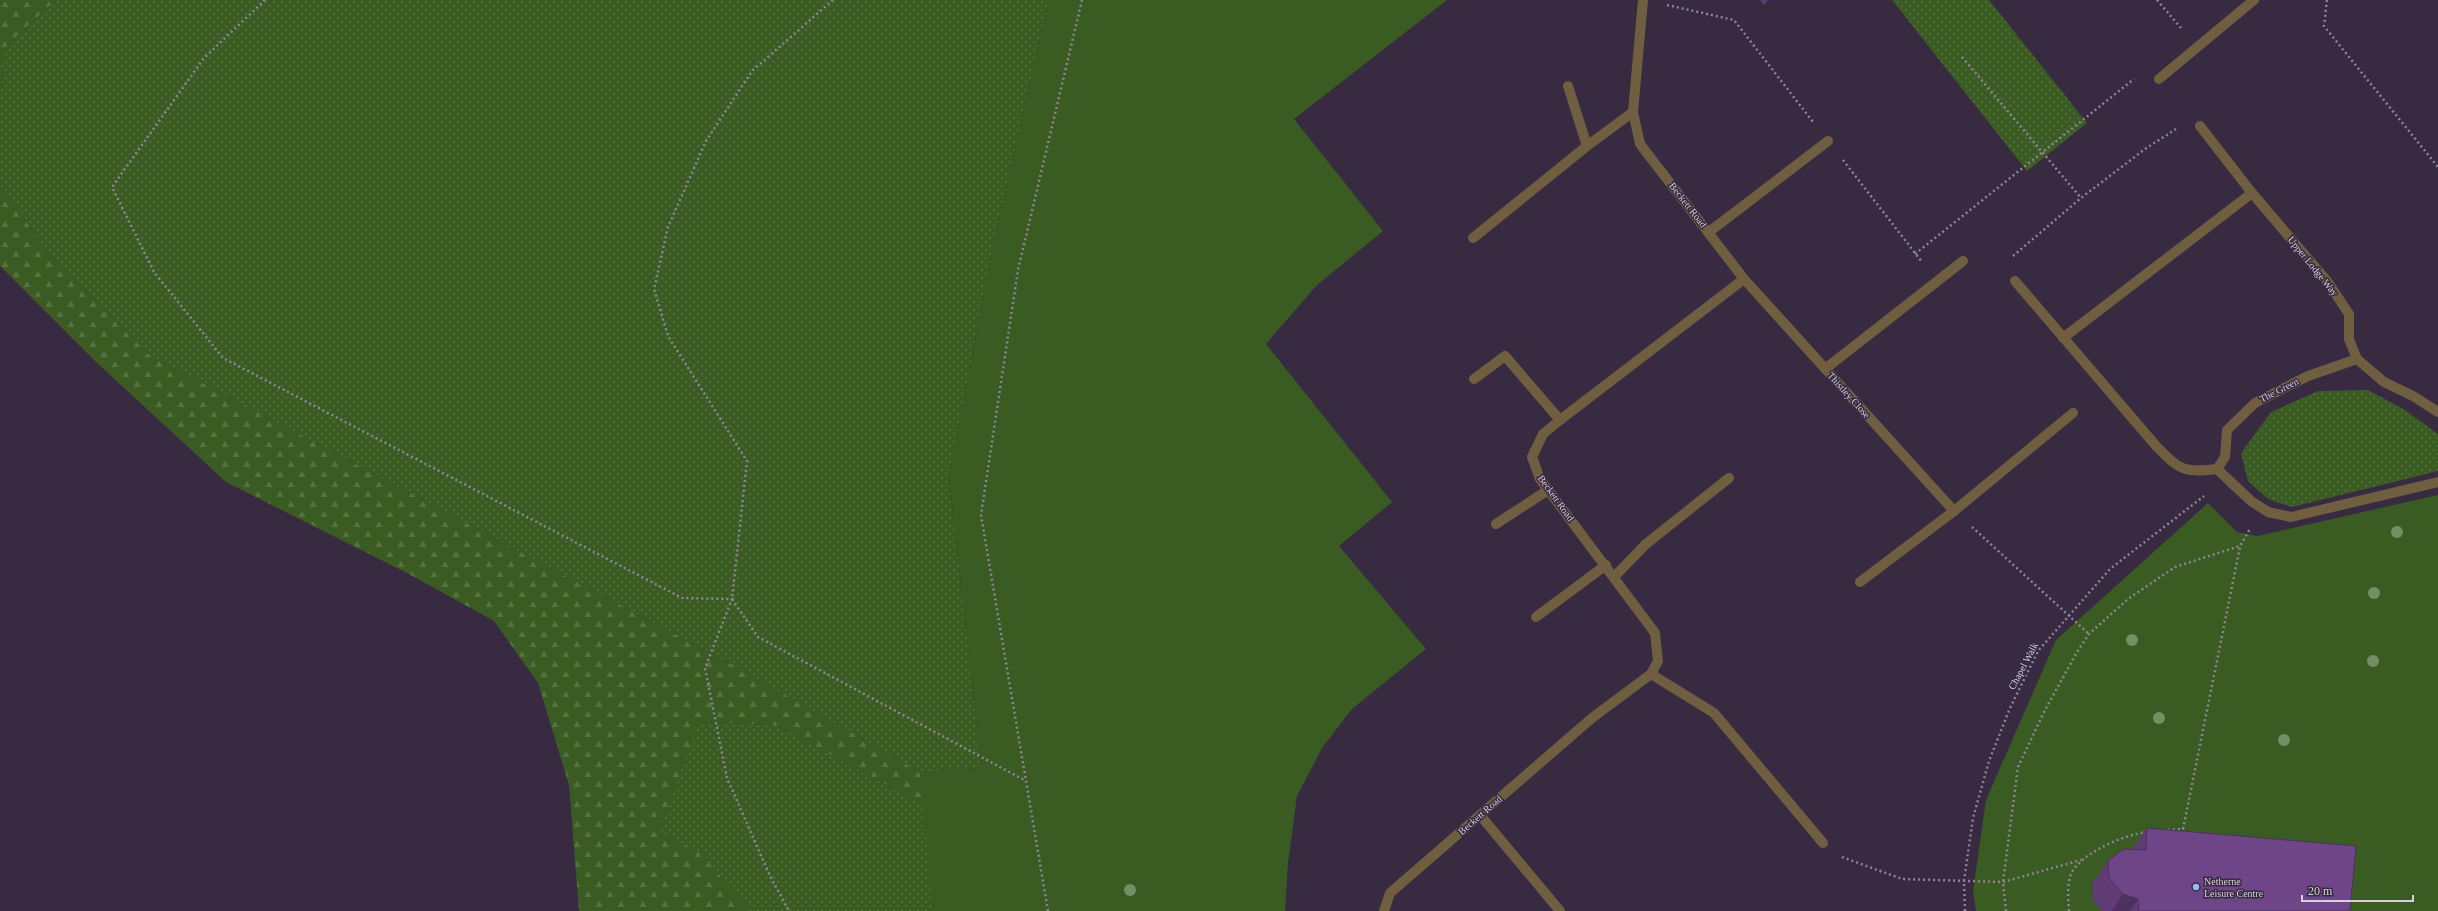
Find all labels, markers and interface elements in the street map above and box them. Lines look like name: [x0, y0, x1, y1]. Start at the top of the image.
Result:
street label: Beckett Road: [1667, 180, 1709, 230]
street label: Upper Lodge Way: [2286, 234, 2340, 298]
street label: Thistley Close: [1825, 370, 1873, 421]
street label: The Green: [2258, 375, 2300, 405]
street label: Beckett Road: [1536, 473, 1576, 523]
street label: Chapel Walk: [2006, 641, 2040, 691]
street label: Beckett Road: [1456, 793, 1504, 837]
place label: Netherne Leisure Centre: [2204, 876, 2264, 899]
scale bar: [2302, 877, 2413, 903]
marker: Netherne Leisure Centre: [2191, 882, 2201, 892]
text: 20 m: [2308, 884, 2333, 898]

